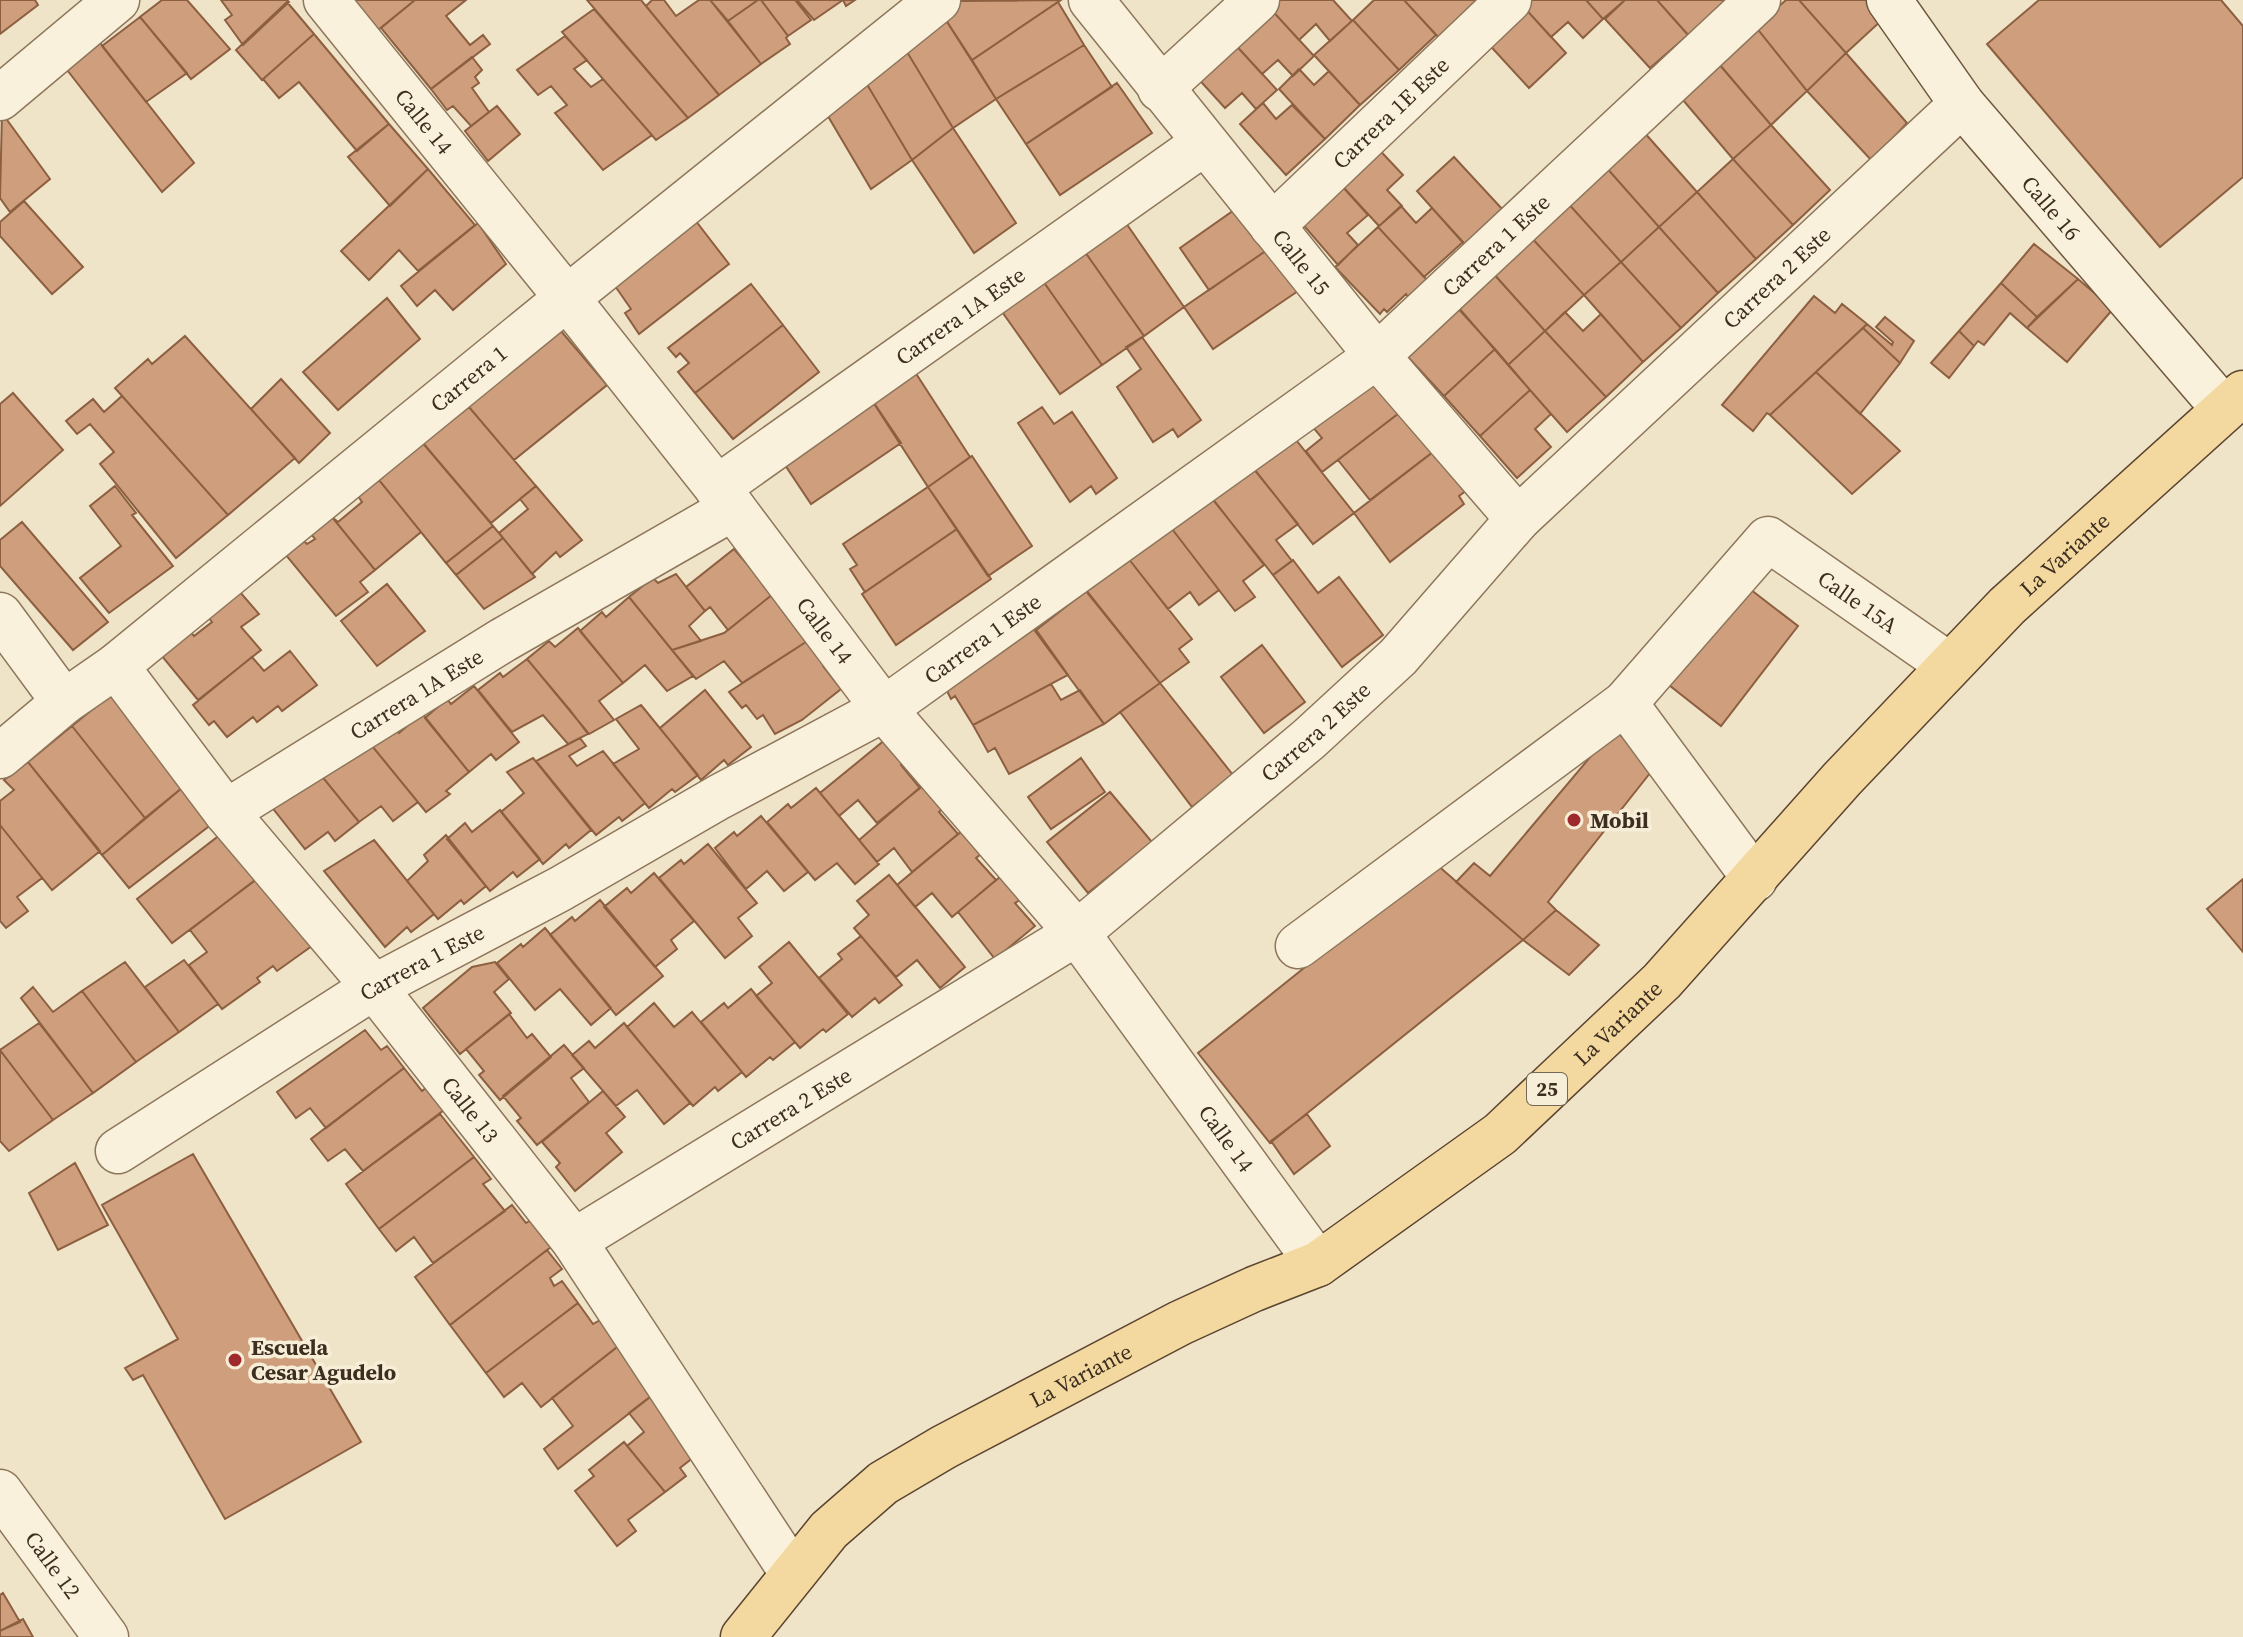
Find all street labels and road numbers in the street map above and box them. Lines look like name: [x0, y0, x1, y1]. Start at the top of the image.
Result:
street label: Carrera 1E Este: [1326, 50, 1456, 176]
street label: Calle 14: [388, 82, 460, 161]
street label: Calle 16: [2015, 169, 2088, 247]
street label: Carrera 1 Este: [1435, 187, 1556, 303]
street label: Carrera 2 Este: [1716, 219, 1837, 335]
street label: Calle 15: [1266, 223, 1337, 301]
street label: Carrera 1A Este: [889, 260, 1031, 372]
street label: Carrera 1: [424, 338, 513, 419]
street label: La Variante: [2013, 506, 2116, 603]
street label: Calle 15A: [1812, 563, 1904, 640]
street label: Carrera 1 Este: [918, 586, 1047, 691]
street label: Calle 14: [790, 591, 860, 670]
street label: Carrera 1A Este: [344, 641, 489, 747]
street label: Carrera 2 Este: [1254, 675, 1377, 788]
street label: Carrera 1 Este: [353, 917, 490, 1008]
street label: La Variante: [1567, 974, 1669, 1072]
street label: Carrera 2 Este: [724, 1060, 857, 1157]
street label: Calle 13: [435, 1070, 506, 1149]
road number: 25: [1527, 1073, 1567, 1105]
street label: Calle 14: [1192, 1099, 1261, 1178]
street label: La Variante: [1024, 1336, 1137, 1414]
street label: Calle 12: [18, 1525, 88, 1604]

